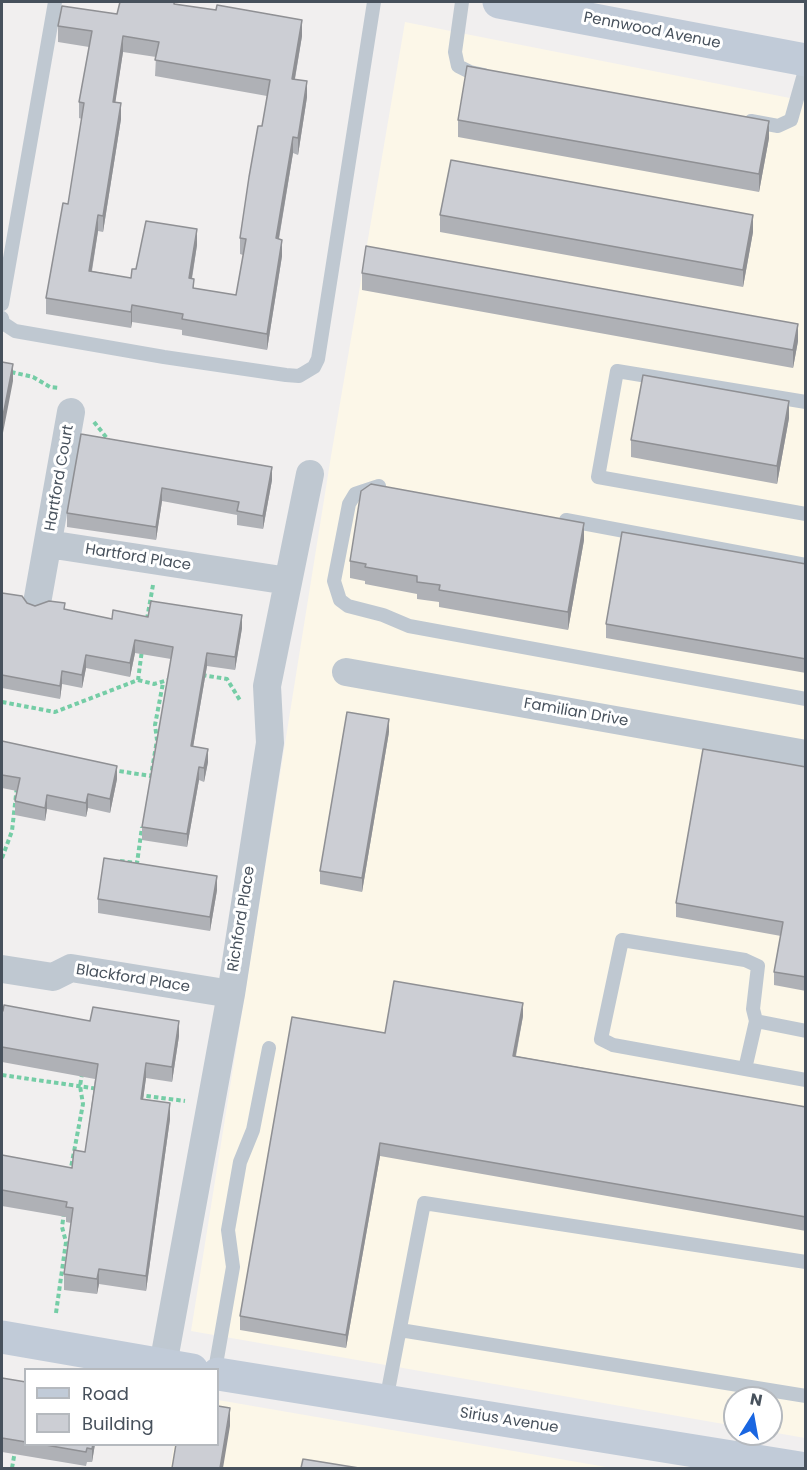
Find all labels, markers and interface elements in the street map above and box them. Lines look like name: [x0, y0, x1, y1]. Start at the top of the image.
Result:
street label: Pennwood Avenue: [582, 9, 722, 53]
street label: Hartford Court: [42, 423, 78, 533]
street label: Hartford Place: [84, 541, 192, 575]
street label: Familian Drive: [522, 695, 630, 731]
street label: Richford Place: [225, 865, 259, 973]
street label: Blackford Place: [75, 961, 191, 997]
legend: [24, 1368, 219, 1446]
text: Road: [82, 1381, 129, 1406]
north arrow: [723, 1386, 783, 1446]
text: N: [748, 1387, 764, 1412]
street label: Sirius Avenue: [458, 1404, 560, 1438]
text: Building: [82, 1411, 154, 1436]

